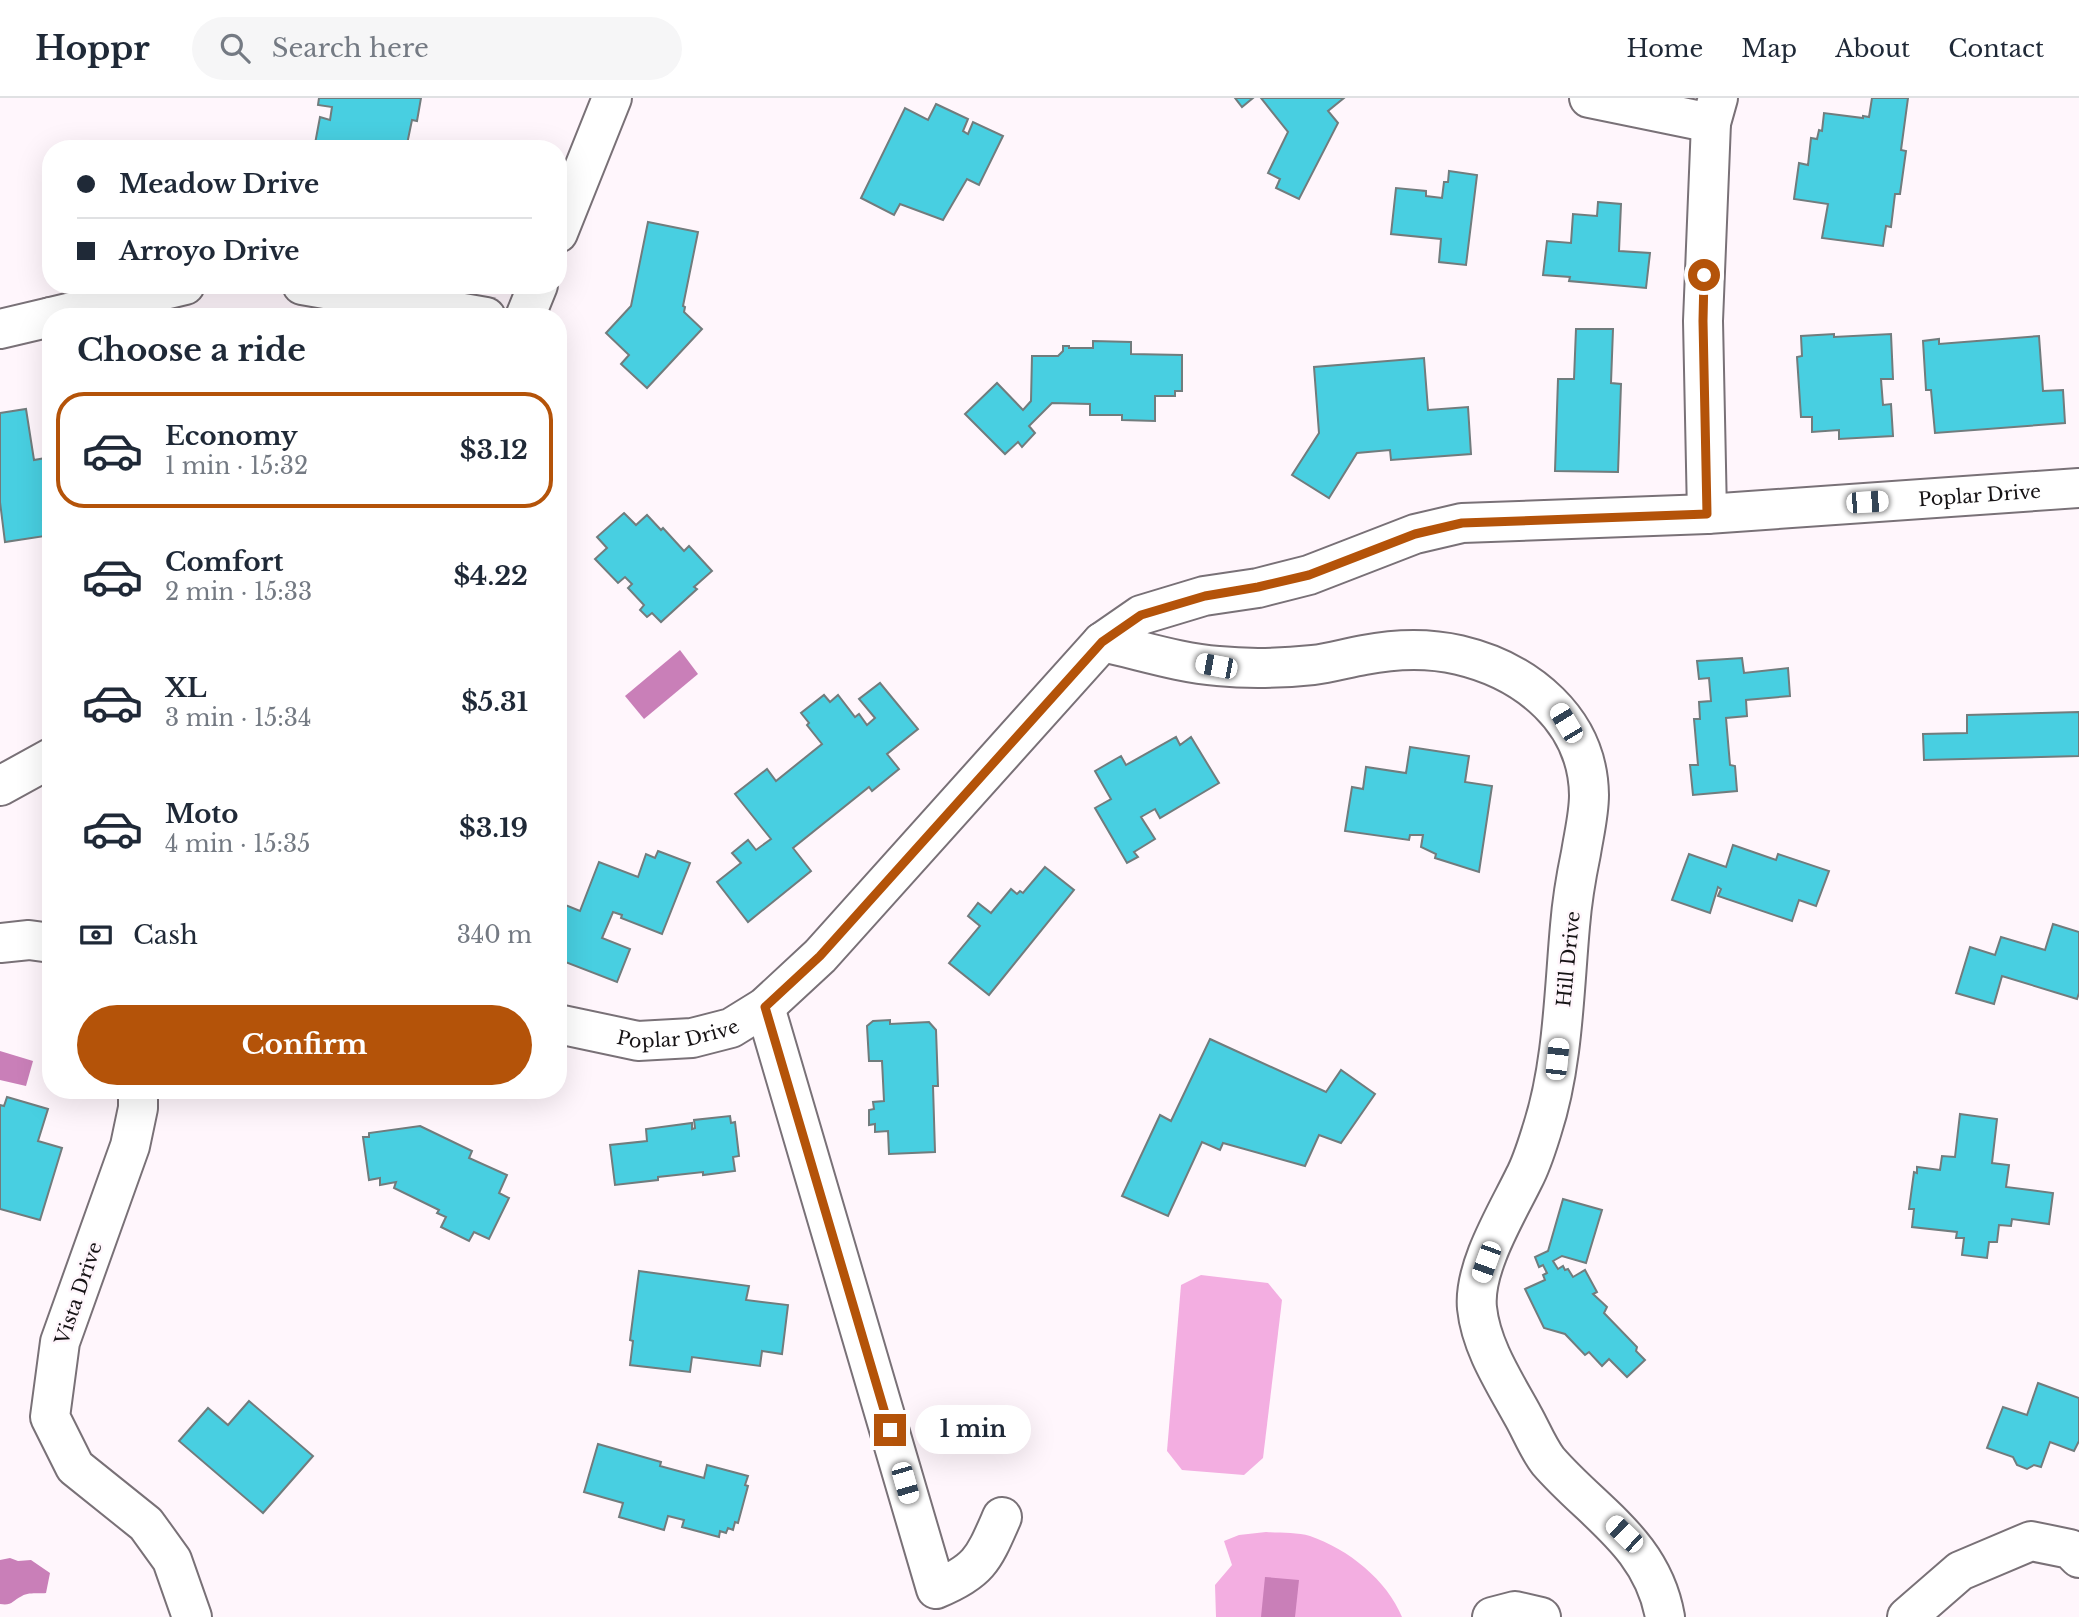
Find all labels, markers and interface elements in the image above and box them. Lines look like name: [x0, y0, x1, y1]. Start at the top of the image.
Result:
search box: [192, 17, 682, 80]
text: Hoppr: [35, 28, 150, 69]
icon: search: [216, 29, 254, 67]
text: Search here: [272, 32, 429, 64]
text: Home: [1627, 34, 1703, 63]
text: Map: [1741, 34, 1797, 63]
text: About: [1835, 34, 1910, 63]
text: Contact: [1948, 34, 2044, 63]
text: Meadow Drive: [119, 168, 319, 200]
text: Arroyo Drive: [119, 235, 300, 267]
route start: [1688, 259, 1720, 291]
text: Choose a ride: [77, 330, 306, 370]
icon: car: [81, 419, 144, 482]
text: Economy: [165, 420, 298, 452]
text: $3.12: [460, 434, 528, 466]
text: 1 min · 15:32: [165, 452, 308, 480]
street label: Poplar Drive: [1918, 480, 2042, 511]
car: [1846, 490, 1889, 514]
icon: car: [81, 545, 144, 608]
text: Comfort: [165, 546, 283, 578]
text: $4.22: [453, 560, 528, 592]
text: 2 min · 15:33: [165, 578, 312, 606]
car: [1194, 652, 1239, 680]
icon: car: [81, 671, 144, 734]
text: XL: [165, 672, 207, 704]
text: $5.31: [461, 686, 528, 718]
car: [1547, 700, 1586, 746]
text: 3 min · 15:34: [165, 704, 311, 732]
icon: car: [81, 797, 144, 860]
text: Moto: [165, 798, 238, 830]
text: $3.19: [459, 812, 528, 844]
text: 4 min · 15:35: [165, 830, 310, 858]
street label: Hill Drive: [1552, 910, 1585, 1008]
icon: cash: [77, 916, 115, 954]
text: Cash: [133, 919, 198, 951]
text: 340 m: [457, 921, 532, 949]
button: Confirm: [77, 1005, 532, 1085]
street label: Poplar Drive: [615, 1015, 744, 1054]
car: [1545, 1037, 1570, 1081]
street label: Vista Drive: [50, 1239, 107, 1348]
car: [1469, 1239, 1504, 1285]
callout: 1 min: [914, 1406, 1030, 1454]
route end: [874, 1414, 906, 1446]
text: 1 min: [940, 1415, 1006, 1443]
car: [890, 1460, 921, 1506]
car: [1602, 1512, 1647, 1556]

